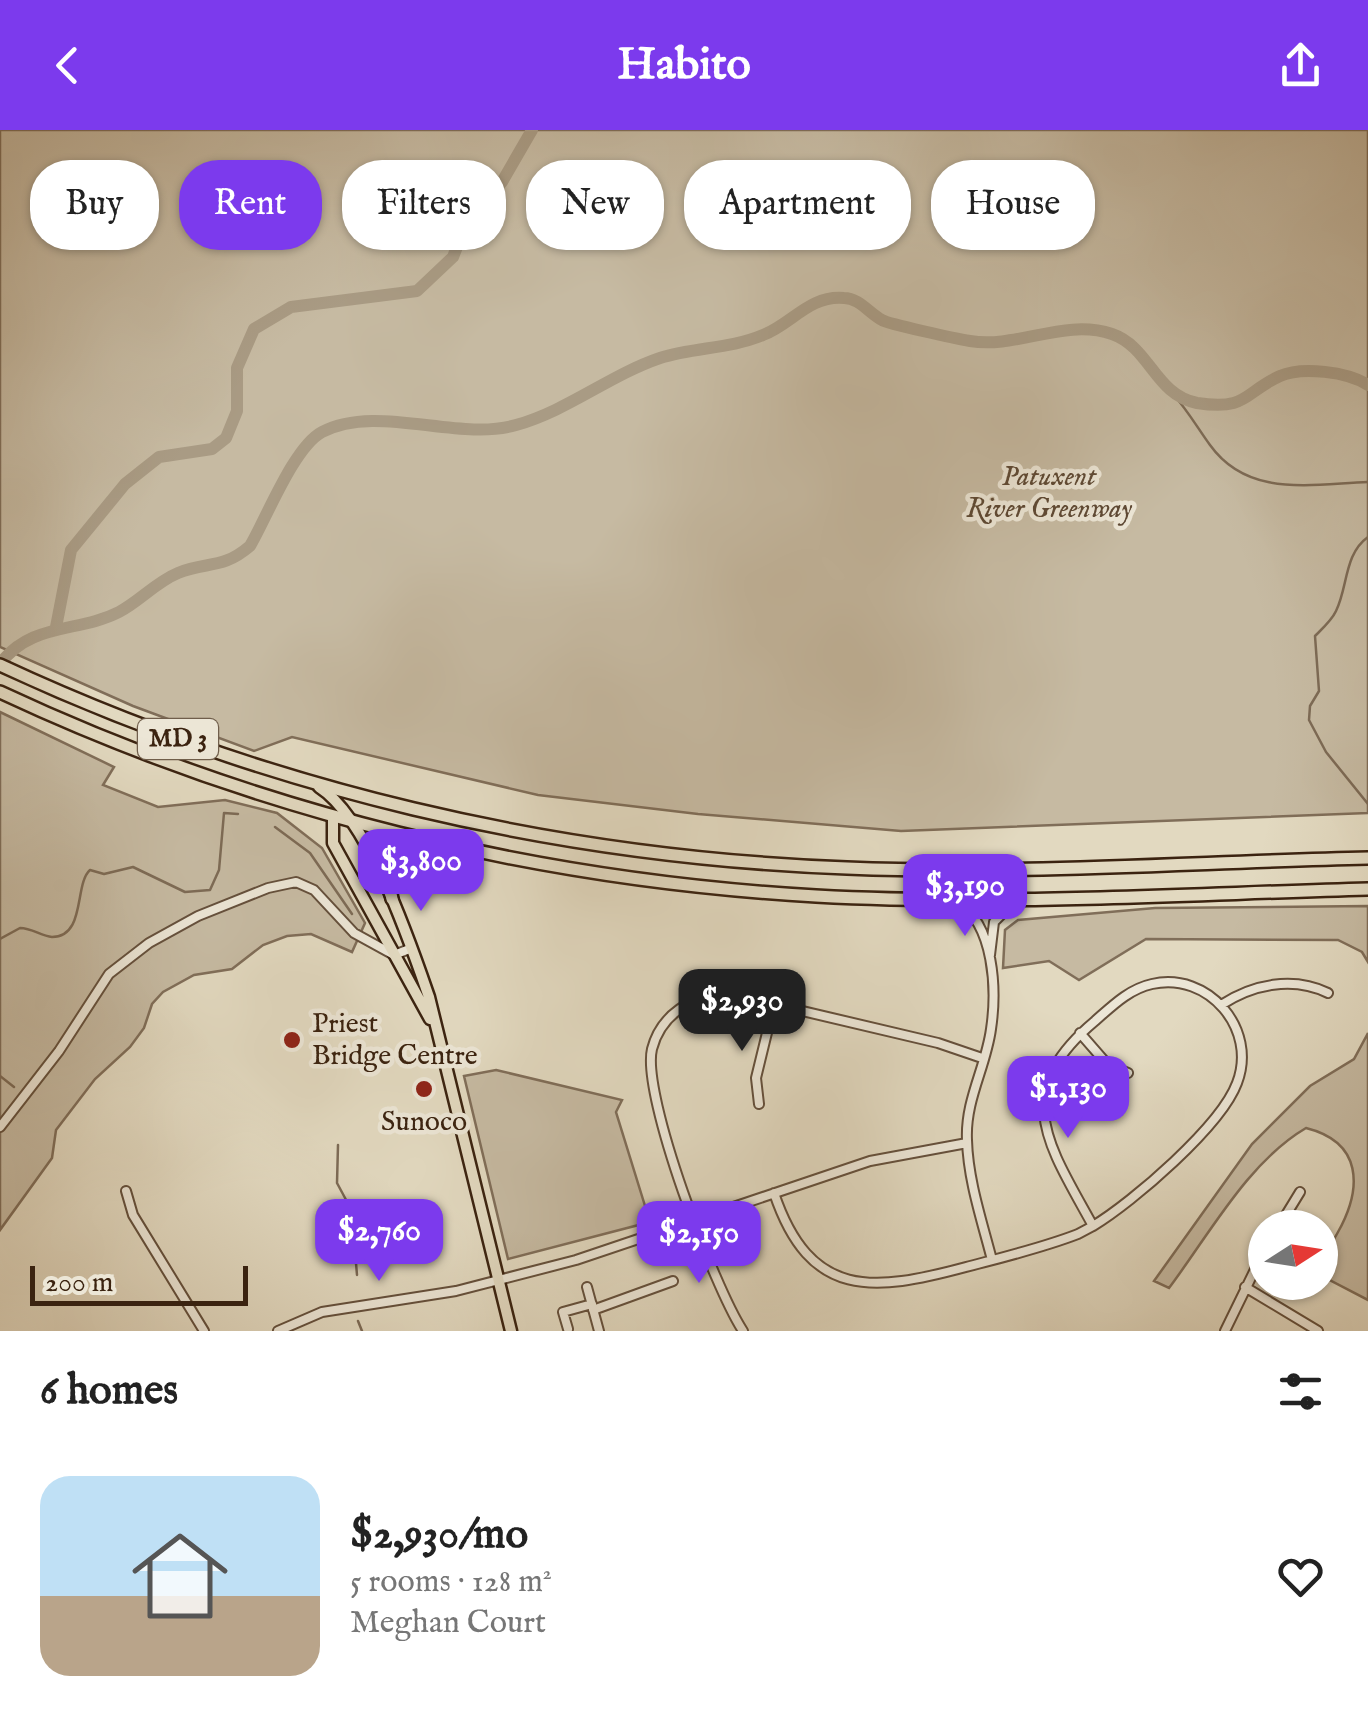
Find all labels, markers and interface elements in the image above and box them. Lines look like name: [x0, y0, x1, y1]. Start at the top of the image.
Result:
text: Habito: [617, 37, 751, 94]
icon: back: [40, 38, 95, 93]
icon: share: [1273, 38, 1328, 93]
chip: Buy: [30, 160, 159, 250]
chip: Rent: [179, 160, 322, 250]
chip: Filters: [342, 160, 506, 250]
chip: New: [526, 160, 664, 250]
chip: Apartment: [684, 160, 911, 250]
chip: House: [931, 160, 1095, 250]
park label: Patuxent River Greenway: [966, 460, 1132, 527]
road number: MD 3: [138, 719, 218, 759]
pin: $3,800: [340, 829, 502, 914]
text: $3,800: [380, 841, 462, 882]
pin: $3,190: [884, 854, 1046, 939]
text: $3,190: [925, 866, 1005, 907]
pin: $2,930: [661, 969, 823, 1054]
text: $2,930: [701, 981, 783, 1022]
place label: Priest Bridge Centre: [312, 1007, 478, 1074]
marker: Priest Bridge Centre: [281, 1029, 303, 1051]
pin: $1,130: [987, 1056, 1149, 1141]
text: $1,130: [1029, 1068, 1107, 1109]
marker: Sunoco: [413, 1078, 435, 1100]
place label: Sunoco: [381, 1105, 467, 1140]
pin: $2,760: [298, 1199, 460, 1284]
pin: $2,150: [618, 1201, 780, 1286]
north arrow: [1248, 1210, 1338, 1300]
map controls: [1248, 1210, 1338, 1300]
text: $2,760: [337, 1211, 421, 1252]
text: $2,150: [659, 1213, 739, 1254]
scale bar: [30, 1261, 248, 1306]
text: 200 m: [45, 1266, 113, 1301]
icon: filters: [1273, 1364, 1328, 1419]
text: 6 homes: [40, 1365, 178, 1418]
text: $2,930/mo: [350, 1509, 528, 1562]
icon: home: [120, 1516, 240, 1636]
icon: heart: [1273, 1549, 1328, 1604]
text: 5 rooms · 128 m²: [350, 1562, 552, 1603]
text: Meghan Court: [350, 1603, 546, 1644]

